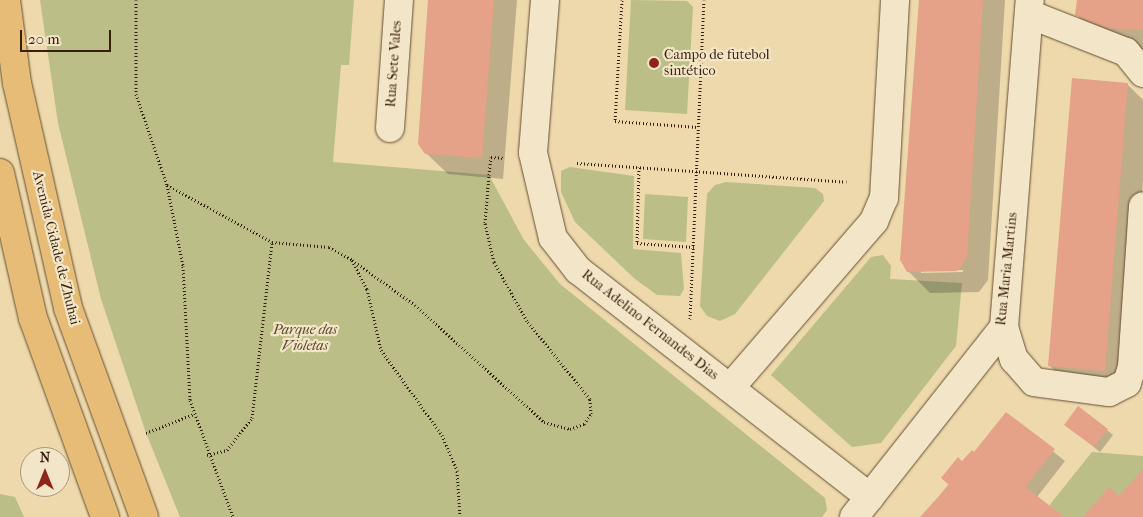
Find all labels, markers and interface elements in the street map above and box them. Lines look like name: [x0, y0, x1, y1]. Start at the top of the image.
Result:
scale bar: [22, 20, 114, 52]
street label: Rua Sete Vales: [383, 20, 405, 108]
text: 20 m: [28, 30, 60, 48]
place label: Campo de futebol sintético: [664, 47, 770, 80]
marker: Campo de futebol sintético: [648, 57, 660, 69]
street label: Avenida Cidade de Zhuhai: [29, 169, 83, 327]
street label: Rua Maria Martins: [993, 211, 1021, 327]
street label: Rua Adelino Fernandes Dias: [578, 266, 722, 384]
park label: Parque das Violetas: [273, 322, 337, 354]
north arrow: [20, 447, 70, 497]
text: N: [40, 449, 50, 466]

